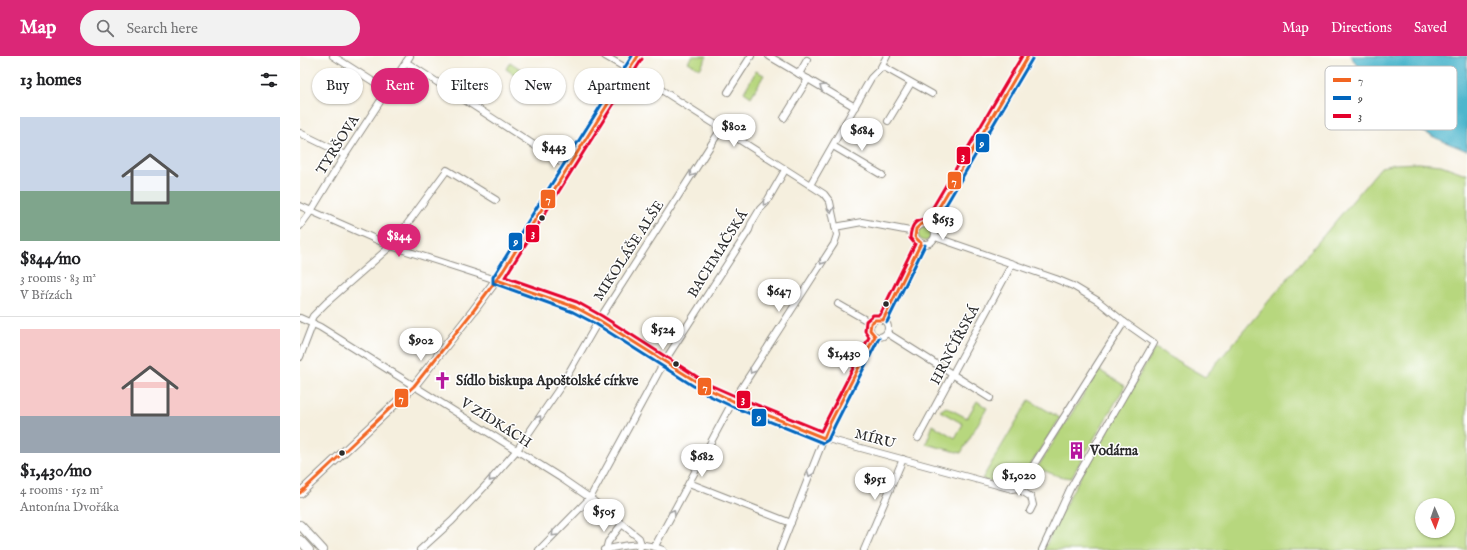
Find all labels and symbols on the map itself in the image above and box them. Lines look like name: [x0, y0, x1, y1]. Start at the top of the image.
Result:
legend: [1325, 66, 1457, 130]
text: 7: [1358, 74, 1363, 88]
one-way arrow: [819, 84, 826, 91]
text: 9: [1357, 92, 1363, 106]
text: 3: [1358, 110, 1362, 124]
street label: TYRŠOVA: [312, 111, 364, 178]
pin: $802: [710, 114, 758, 148]
pin: $684: [838, 118, 886, 152]
line badge: 9: [975, 133, 990, 153]
pin: $443: [530, 135, 578, 169]
text: 9: [979, 137, 985, 151]
line badge: 3: [956, 146, 971, 165]
text: 3: [961, 150, 965, 164]
one-way arrow: [690, 169, 697, 176]
line badge: 7: [947, 171, 962, 190]
text: 7: [951, 175, 957, 189]
line badge: 7: [540, 189, 556, 209]
text: 7: [545, 193, 551, 207]
street label: MIKOLÁŠE ALŠE: [589, 197, 668, 305]
one-way arrow: [763, 198, 770, 205]
street label: BACHMAČSKÁ: [683, 206, 752, 301]
one-way arrow: [827, 207, 835, 213]
pin: $653: [919, 207, 967, 241]
unlabelled marker: [537, 213, 547, 223]
pin: $844: [375, 224, 423, 258]
line badge: 3: [525, 224, 540, 243]
text: 3: [531, 227, 535, 241]
line badge: 9: [508, 232, 523, 251]
text: 9: [513, 235, 519, 249]
one-way arrow: [820, 257, 827, 264]
pin: $647: [755, 279, 803, 313]
unlabelled marker: [881, 299, 891, 309]
street label: HRNČÍŘSKÁ: [926, 301, 984, 388]
pin: $524: [639, 317, 687, 351]
pin: $902: [397, 328, 445, 362]
pin: $1,430: [811, 341, 877, 375]
unlabelled marker: [671, 359, 681, 369]
one-way arrow: [750, 367, 757, 374]
church icon: Sídlo biskupa Apoštolské církve: [433, 371, 453, 391]
place label: Sídlo biskupa Apoštolské církve: [456, 372, 639, 390]
line badge: 7: [697, 377, 712, 396]
text: 7: [702, 381, 708, 395]
line badge: 7: [394, 388, 409, 408]
line badge: 3: [736, 390, 751, 409]
text: 7: [398, 392, 404, 406]
street label: V ZÍDKÁCH: [456, 393, 535, 452]
text: 3: [741, 393, 745, 407]
line badge: 9: [751, 408, 767, 427]
text: 9: [756, 411, 762, 425]
one-way arrow: [534, 415, 541, 422]
street label: MÍRU: [853, 424, 898, 453]
building icon: Vodárna: [1067, 441, 1087, 461]
place label: Vodárna: [1089, 442, 1139, 460]
pin: $682: [678, 444, 726, 478]
unlabelled marker: [337, 448, 347, 458]
pin: $1,020: [986, 463, 1052, 497]
pin: $951: [851, 467, 899, 501]
one-way arrow: [807, 470, 815, 477]
one-way arrow: [489, 475, 496, 482]
north arrow: [1415, 498, 1455, 538]
pin: $505: [580, 499, 628, 533]
one-way arrow: [669, 509, 676, 516]
one-way arrow: [552, 529, 559, 537]

